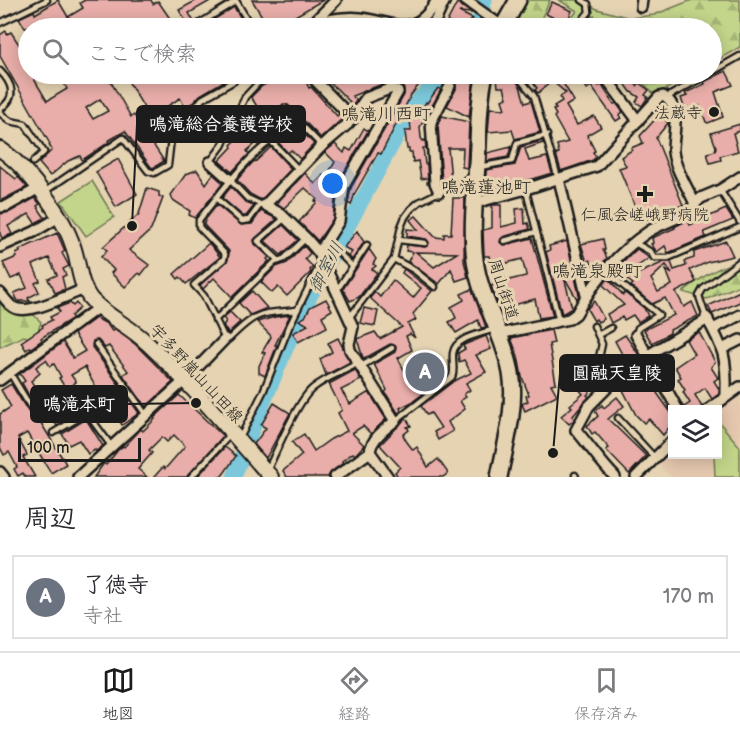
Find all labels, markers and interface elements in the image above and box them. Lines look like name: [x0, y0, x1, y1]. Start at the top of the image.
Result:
search box: [18, 18, 722, 84]
icon: search: [39, 35, 72, 68]
text: ここで検索: [87, 41, 197, 68]
district label: 鳴滝川西町: [341, 104, 431, 125]
place label: 法蔵寺: [654, 104, 702, 123]
marker: 法蔵寺: [707, 105, 721, 119]
callout: 鳴滝総合養護学校: [137, 106, 305, 142]
text: 鳴滝総合養護学校: [149, 114, 293, 135]
your location: [318, 169, 347, 198]
district label: 鳴滝蓮池町: [441, 177, 531, 198]
marker: 仁風会嵯峨野病院: [636, 185, 654, 203]
place label: 仁風会嵯峨野病院: [581, 206, 709, 225]
water label: 御室川: [304, 238, 348, 296]
street label: 周山街道: [484, 256, 521, 323]
district label: 鳴滝泉殿町: [552, 261, 642, 282]
street label: 宇多野嵐山山田線: [145, 321, 247, 427]
pin: A: [406, 350, 444, 394]
callout: 圓融天皇陵: [560, 355, 674, 391]
text: 圓融天皇陵: [572, 363, 662, 384]
callout: 鳴滝本町: [31, 386, 127, 422]
text: 鳴滝本町: [43, 394, 115, 415]
map controls: [668, 405, 722, 459]
button: layers: [668, 405, 722, 459]
scale bar: [18, 435, 141, 462]
text: 100 m: [27, 439, 70, 458]
text: 周辺: [24, 504, 76, 535]
text: 了徳寺: [83, 572, 149, 599]
text: A: [39, 585, 52, 609]
text: 170 m: [663, 585, 714, 609]
text: 寺社: [83, 604, 123, 628]
tab: 地図: [102, 664, 135, 724]
tab: 経路: [338, 664, 371, 724]
tab: 保存済み: [574, 664, 638, 724]

